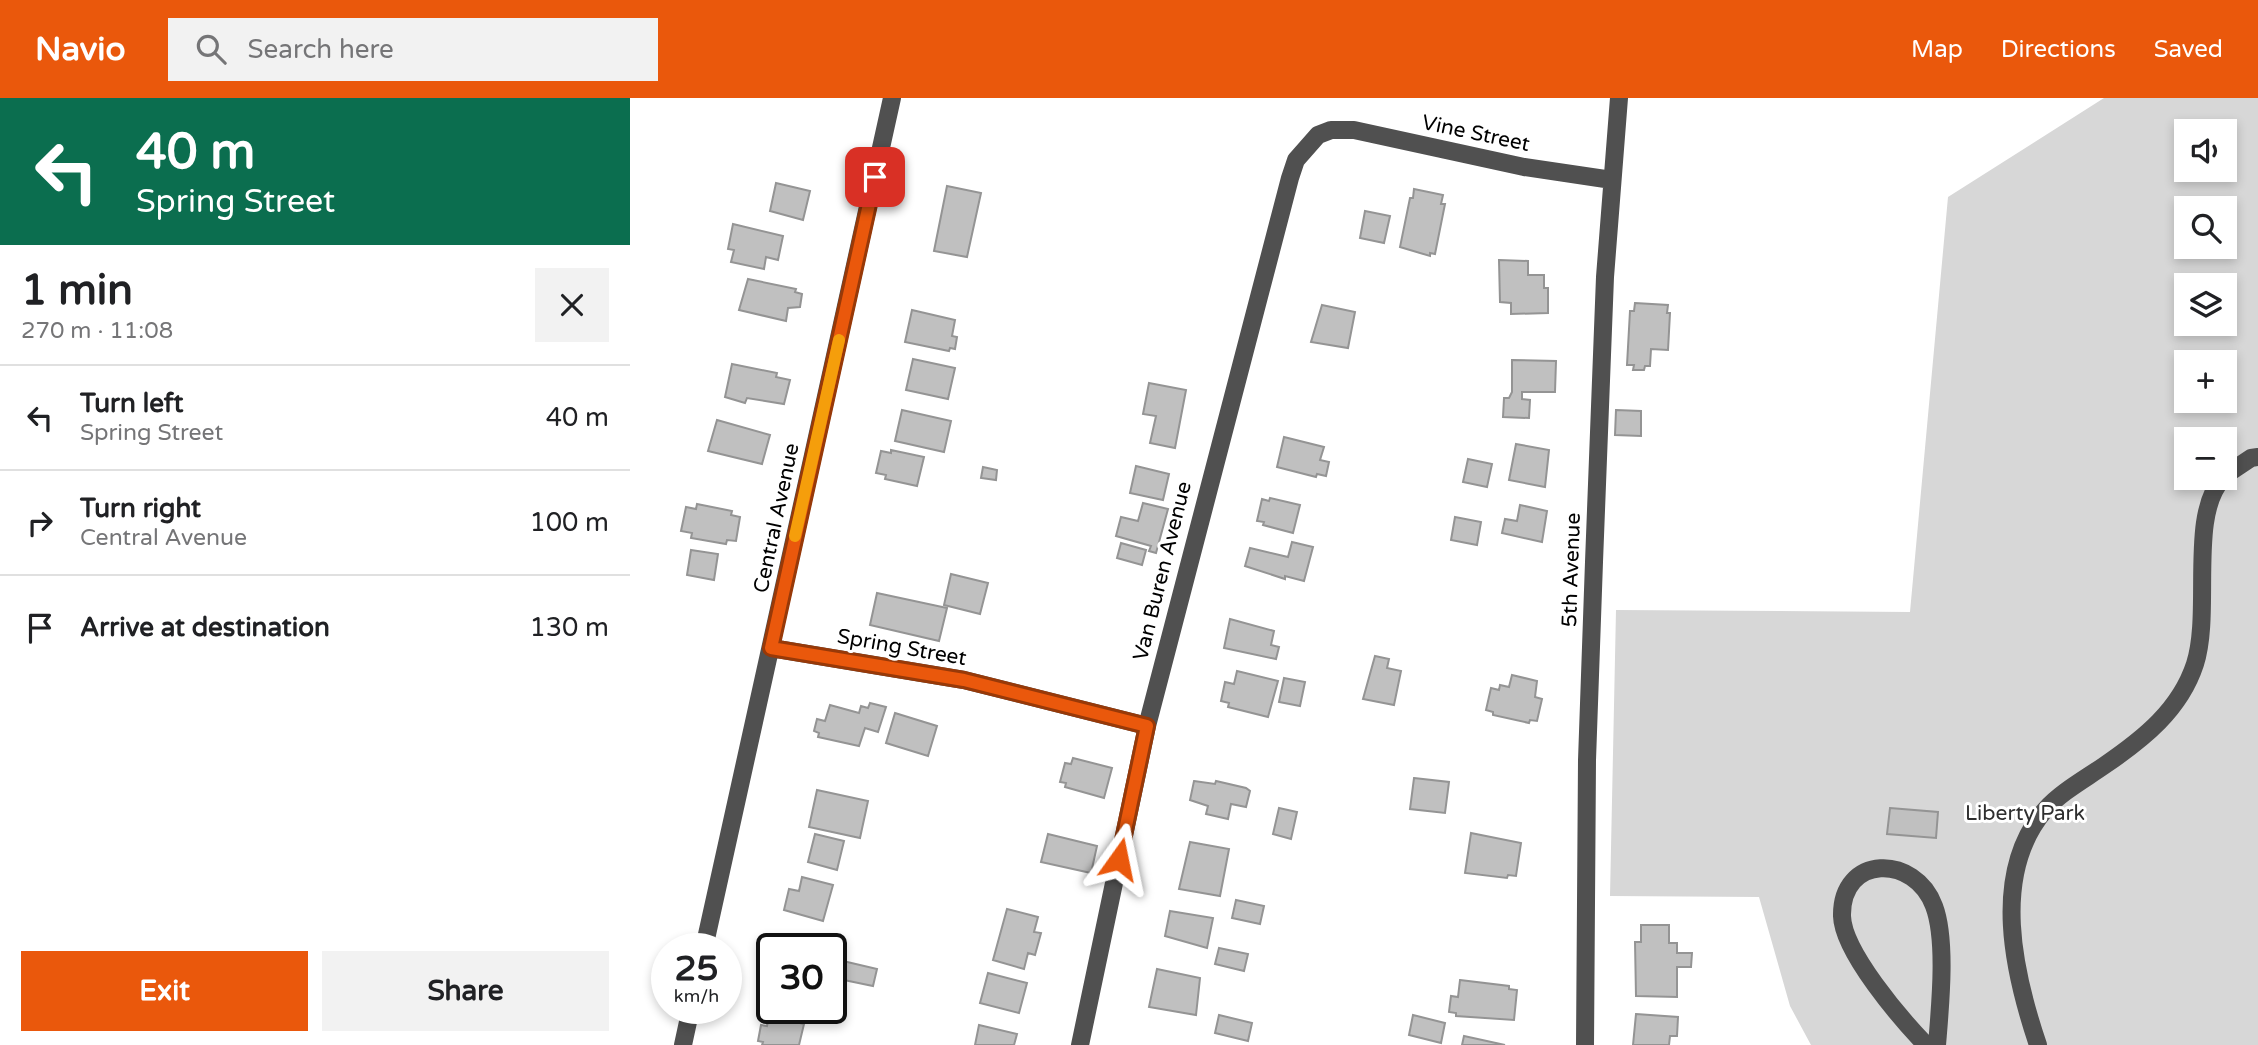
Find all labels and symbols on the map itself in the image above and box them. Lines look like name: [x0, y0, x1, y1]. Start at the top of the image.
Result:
street label: Vine Street: [1420, 110, 1532, 157]
pin: [845, 147, 905, 207]
street label: Central Avenue: [748, 441, 805, 595]
street label: Van Buren Avenue: [1128, 479, 1197, 663]
street label: 5th Avenue: [1557, 512, 1586, 628]
street label: Spring Street: [835, 624, 968, 671]
park label: Liberty Park: [1965, 801, 2085, 826]
position arrow: [1082, 822, 1156, 896]
speed limit sign: 30: [756, 933, 847, 1024]

